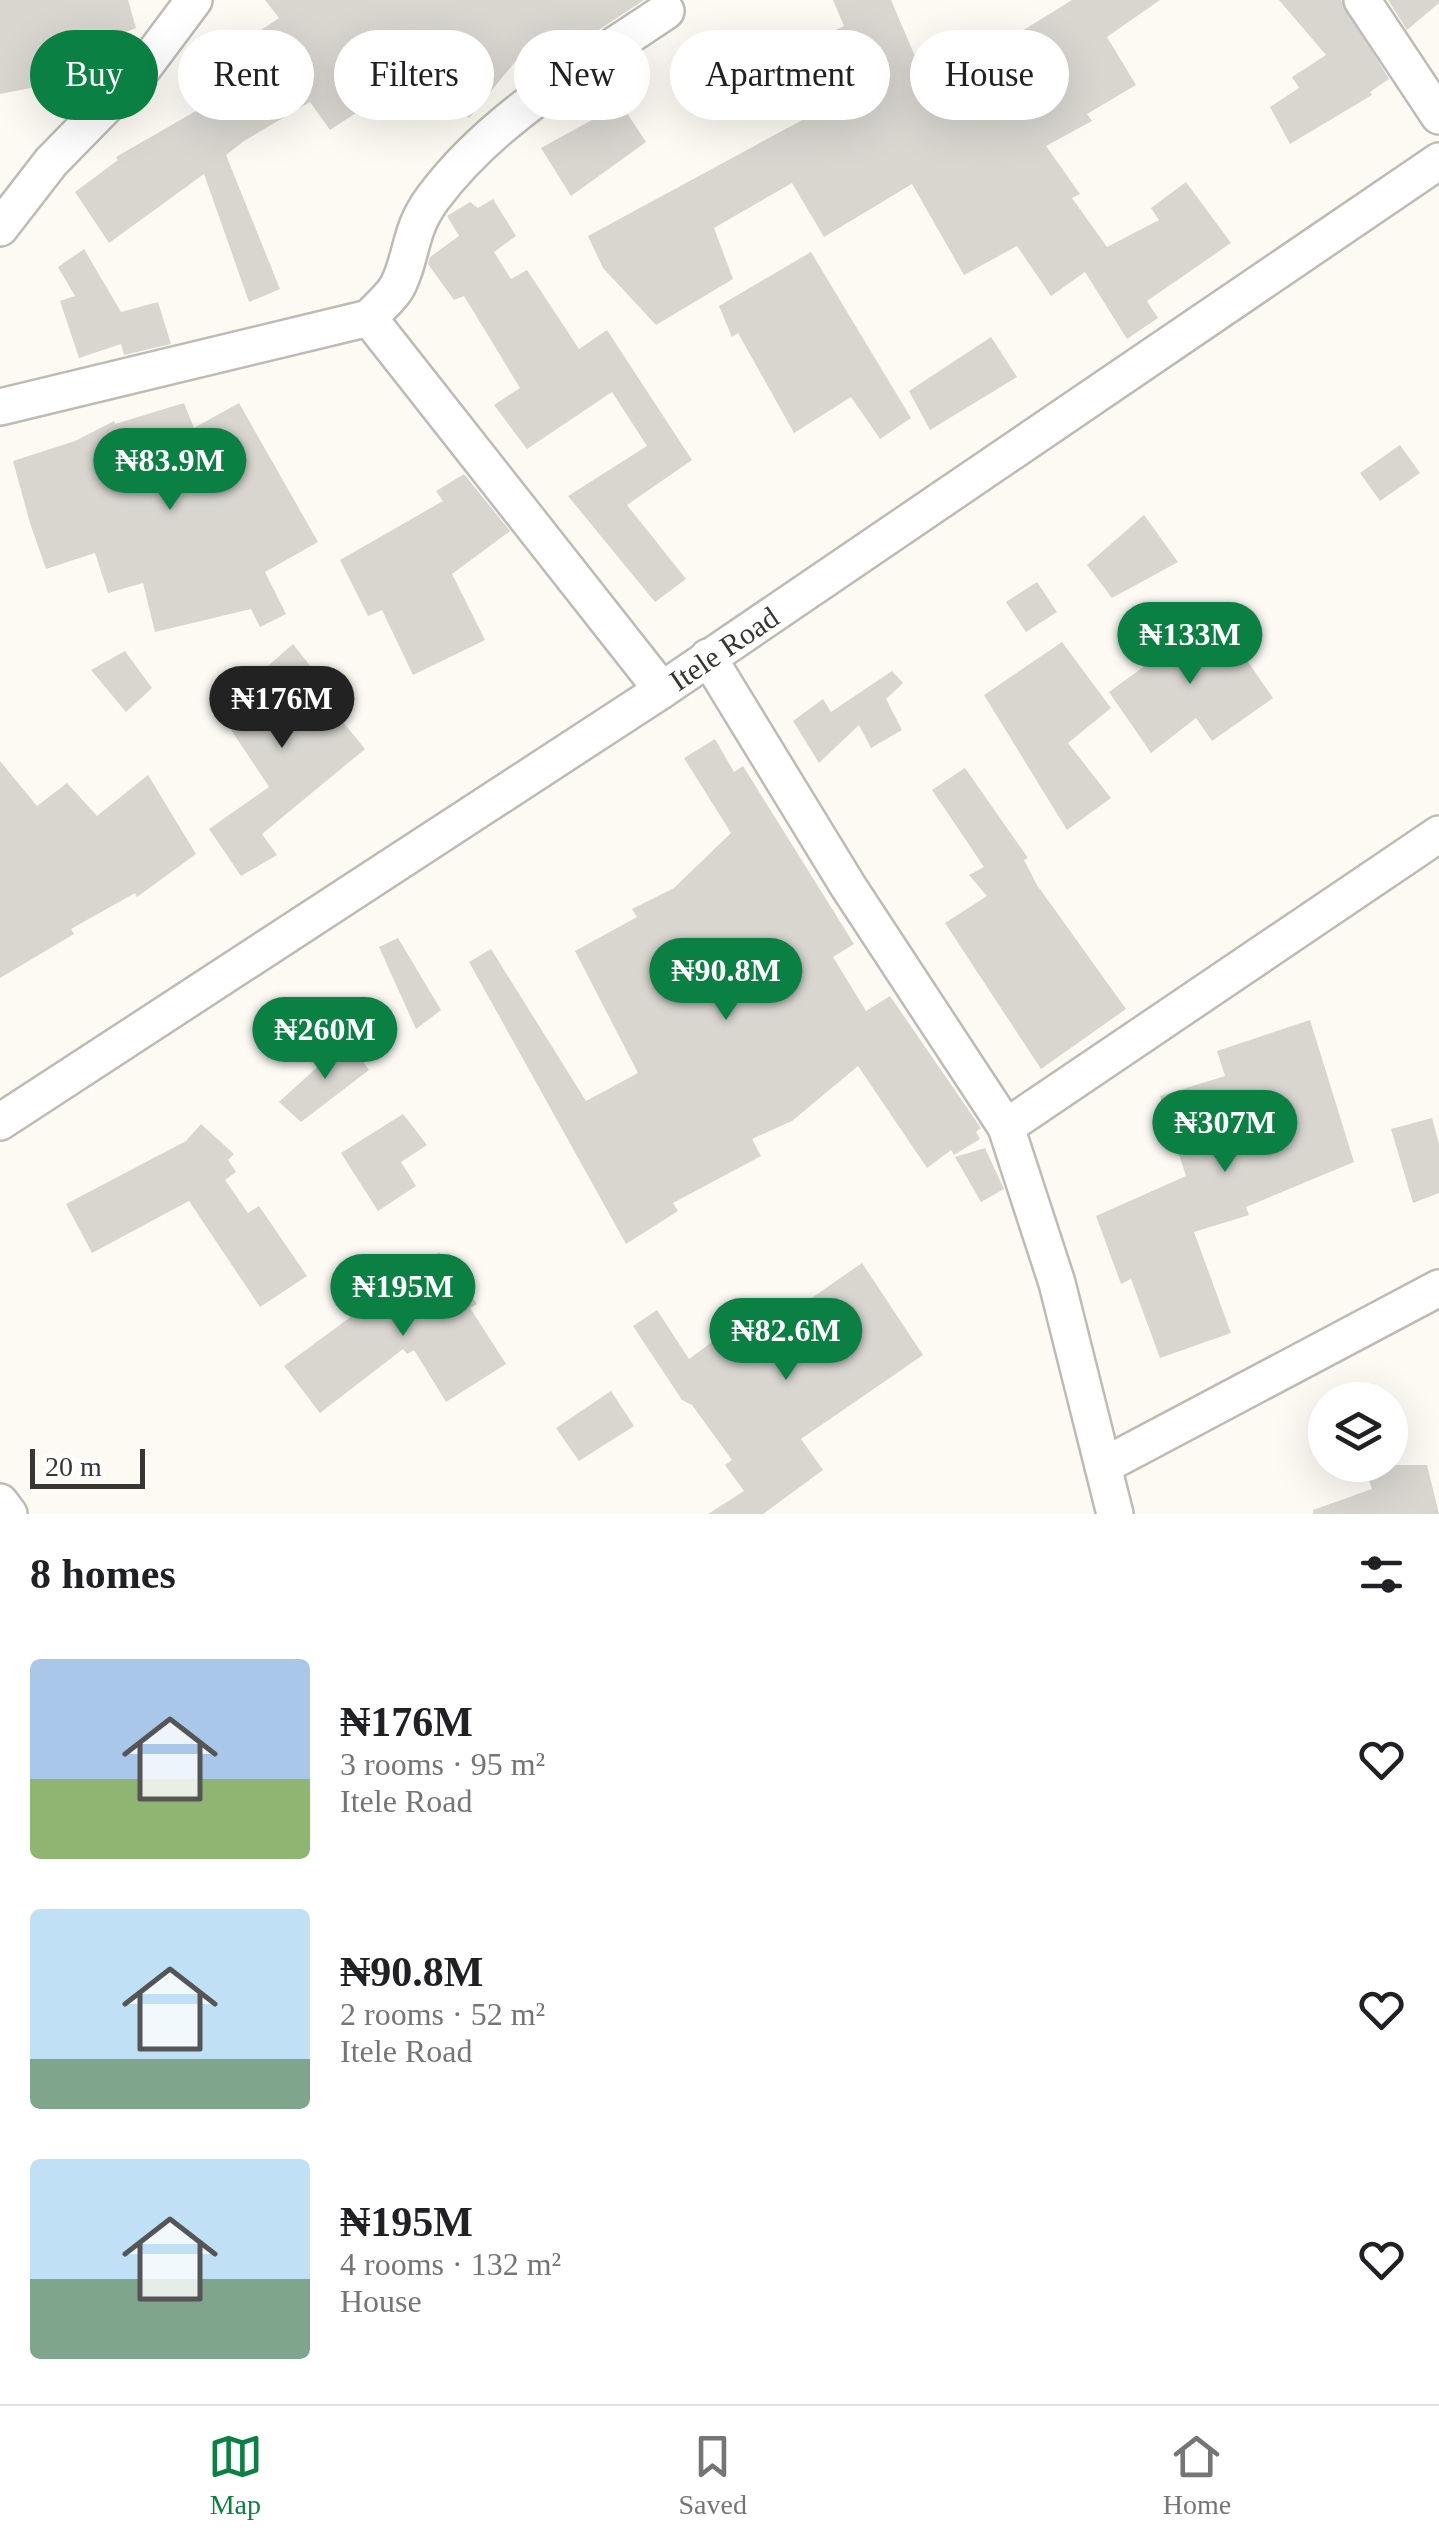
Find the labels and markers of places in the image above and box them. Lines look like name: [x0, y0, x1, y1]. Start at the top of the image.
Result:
pin: ₦83.9M: [89, 428, 251, 513]
pin: ₦133M: [1120, 602, 1260, 687]
pin: ₦176M: [212, 666, 352, 751]
pin: ₦90.8M: [645, 938, 807, 1023]
pin: ₦260M: [255, 997, 395, 1082]
pin: ₦307M: [1155, 1090, 1295, 1175]
pin: ₦195M: [333, 1254, 473, 1339]
pin: ₦82.6M: [705, 1298, 867, 1383]

